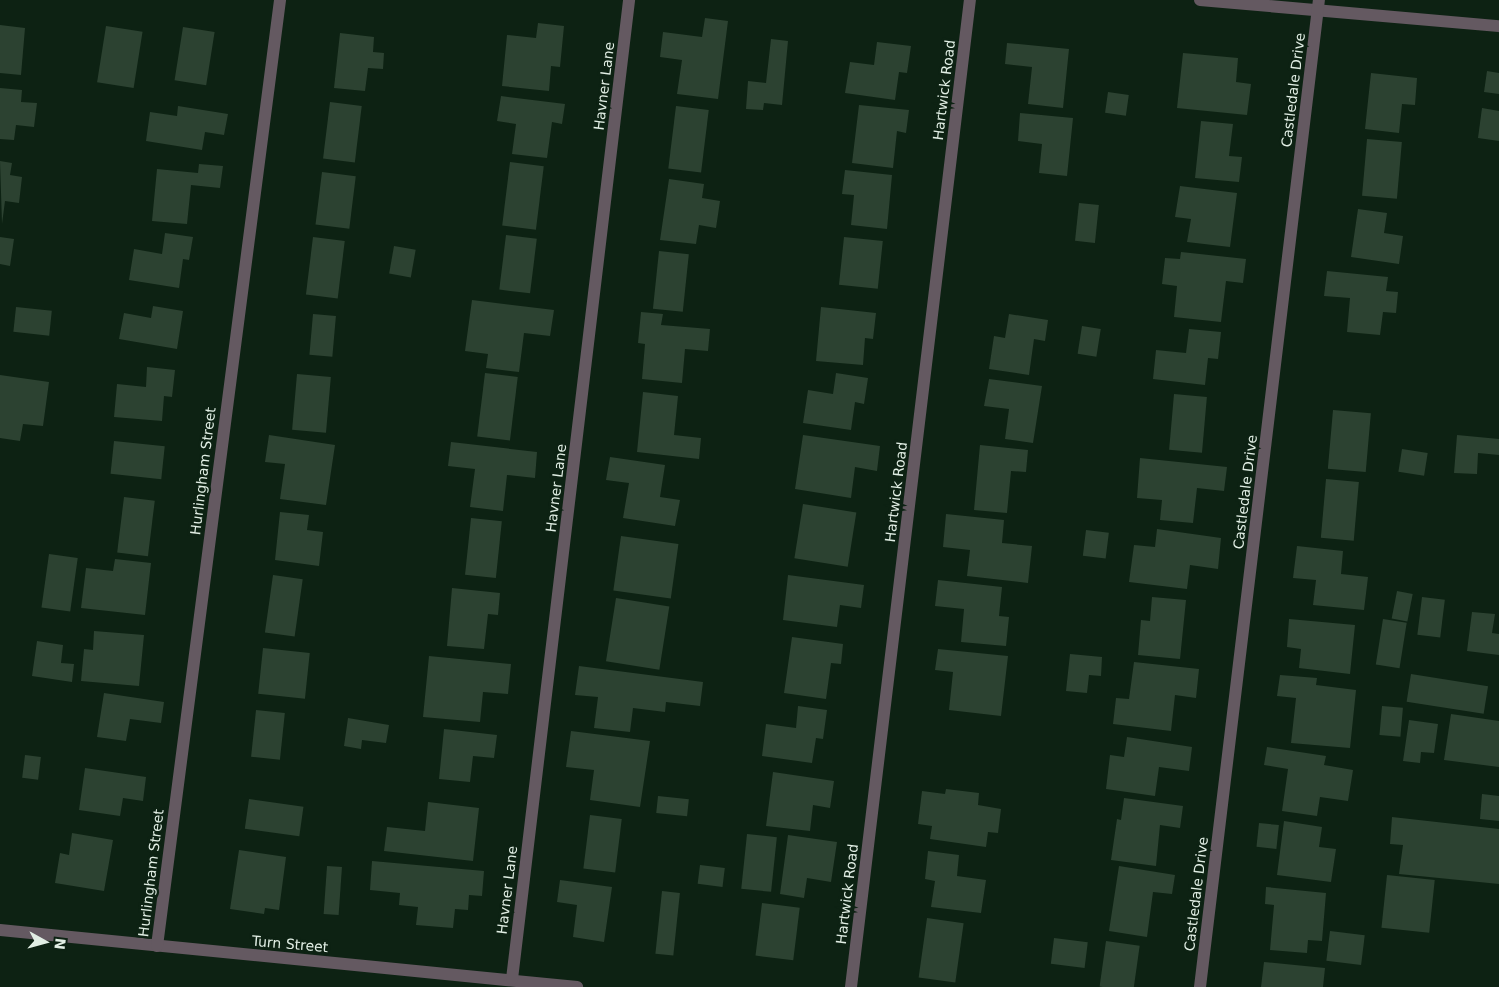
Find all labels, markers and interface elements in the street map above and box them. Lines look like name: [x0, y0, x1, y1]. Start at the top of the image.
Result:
street label: Castledale Drive: [1278, 32, 1308, 148]
street label: Hartwick Road: [930, 39, 958, 141]
street label: Havner Lane: [590, 41, 618, 131]
street label: Hurlingham Street: [187, 406, 219, 536]
street label: Castledale Drive: [1230, 434, 1260, 550]
street label: Hartwick Road: [882, 441, 910, 543]
street label: Havner Lane: [542, 443, 570, 533]
street label: Hurlingham Street: [135, 808, 167, 938]
street label: Castledale Drive: [1181, 836, 1211, 952]
street label: Hartwick Road: [833, 843, 861, 945]
street label: Havner Lane: [493, 845, 521, 935]
north arrow: [20, 917, 70, 967]
street label: Turn Street: [251, 932, 329, 956]
text: N: [51, 937, 69, 951]

